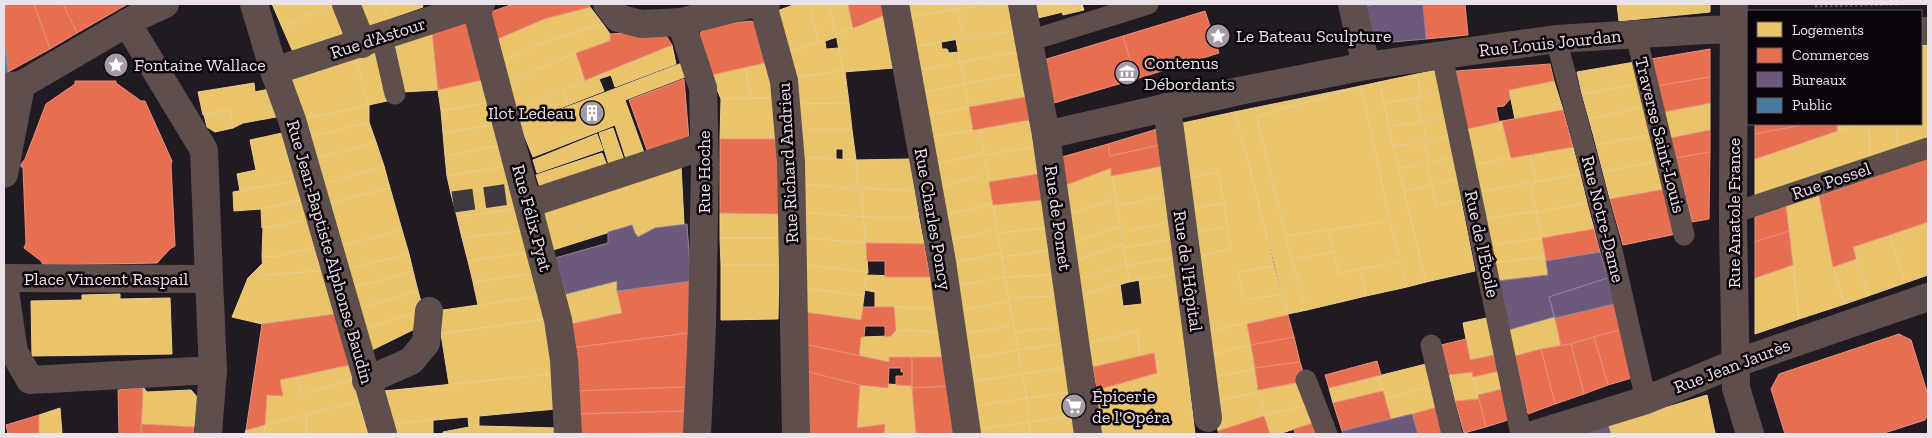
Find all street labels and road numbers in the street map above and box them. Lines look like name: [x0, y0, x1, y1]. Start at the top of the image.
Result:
street label: Rue d'Astour: [328, 12, 428, 64]
street label: Rue Louis Jourdan: [1478, 25, 1623, 61]
street label: Traverse Saint-Louis: [1630, 55, 1690, 216]
street label: Rue Richard Andrieu: [773, 82, 803, 244]
street label: Rue Jean-Baptiste Alphonse Baudin: [282, 118, 378, 387]
street label: Rue Hoche: [693, 130, 715, 214]
street label: Rue Anatole France: [1723, 138, 1745, 288]
street label: Rue Charles Poncy: [910, 146, 956, 293]
street label: Rue Notre-Dame: [1577, 153, 1629, 285]
street label: Rue Possel: [1789, 157, 1874, 205]
street label: Rue Félix Pyat: [507, 162, 557, 274]
street label: Rue de Pomet: [1040, 164, 1076, 272]
street label: Rue de l'Étoile: [1460, 188, 1504, 300]
street label: Rue de l'Hôpital: [1169, 209, 1207, 333]
street label: Place Vincent Raspail: [24, 268, 189, 290]
street label: Rue Jean Jaurès: [1671, 334, 1793, 398]

